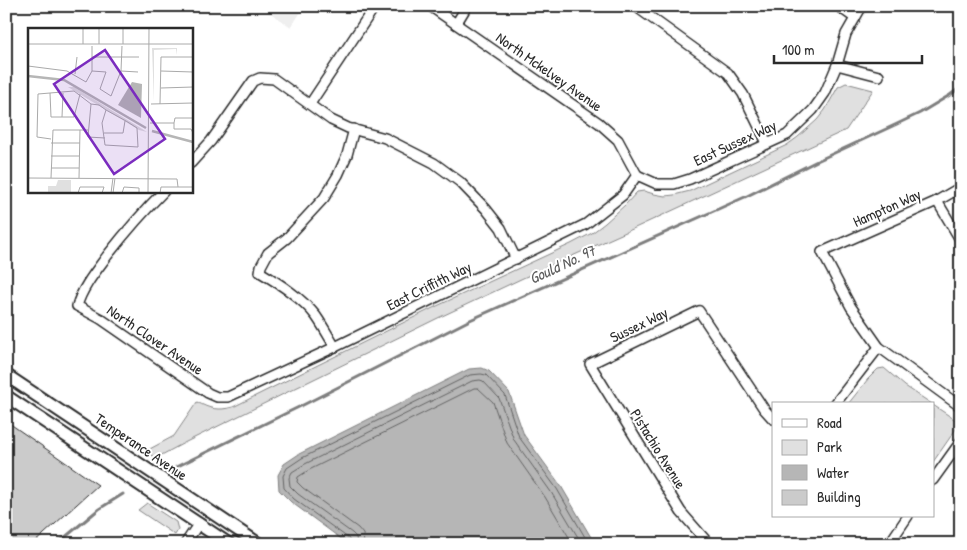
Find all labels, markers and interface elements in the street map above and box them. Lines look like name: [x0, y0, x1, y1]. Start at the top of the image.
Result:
street label: North Mckelvey Avenue: [492, 27, 607, 116]
inset map: [28, 28, 192, 192]
scale bar: [774, 32, 922, 64]
text: 100 m: [782, 39, 815, 60]
street label: East Sussex Way: [690, 114, 780, 171]
street label: Hampton Way: [849, 183, 924, 232]
water label: Gould No. 97: [525, 239, 600, 289]
street label: East Criffith Way: [383, 256, 475, 315]
street label: North Clover Avenue: [103, 300, 208, 380]
street label: Sussex Way: [606, 302, 671, 348]
legend: [772, 402, 934, 518]
street label: Pistachio Avenue: [626, 405, 691, 493]
street label: Temperance Avenue: [91, 408, 192, 485]
text: Road: [817, 412, 842, 433]
text: Park: [817, 436, 842, 457]
text: Water: [817, 462, 849, 483]
text: Building: [817, 486, 861, 507]

